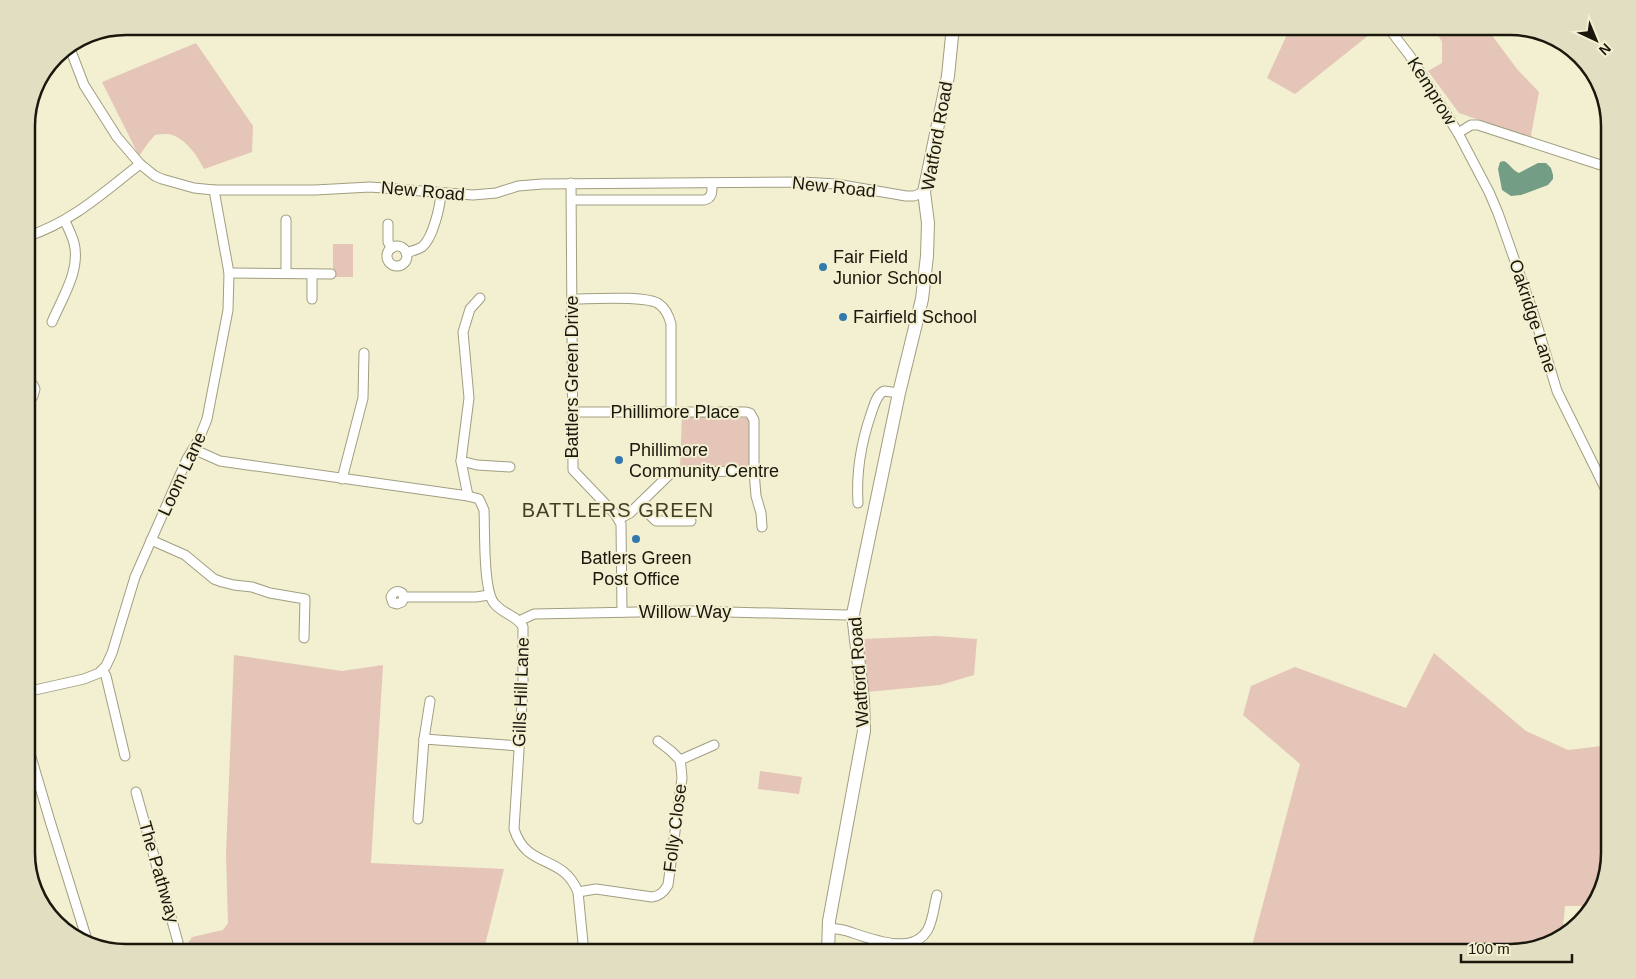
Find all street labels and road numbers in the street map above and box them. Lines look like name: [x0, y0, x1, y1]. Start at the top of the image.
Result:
street label: Kemprow: [1403, 53, 1461, 129]
street label: Watford Road: [918, 80, 956, 192]
street label: New Road: [791, 173, 877, 201]
street label: New Road: [380, 177, 466, 205]
street label: Oakridge Lane: [1505, 257, 1561, 375]
street label: Battlers Green Drive: [562, 295, 582, 459]
street label: Phillimore Place: [610, 402, 740, 422]
street label: Loom Lane: [154, 429, 210, 519]
street label: Willow Way: [639, 602, 731, 622]
street label: Watford Road: [845, 616, 873, 728]
street label: Gills Hill Lane: [509, 637, 533, 747]
street label: Folly Close: [660, 783, 690, 873]
street label: The Pathway: [135, 819, 183, 925]

